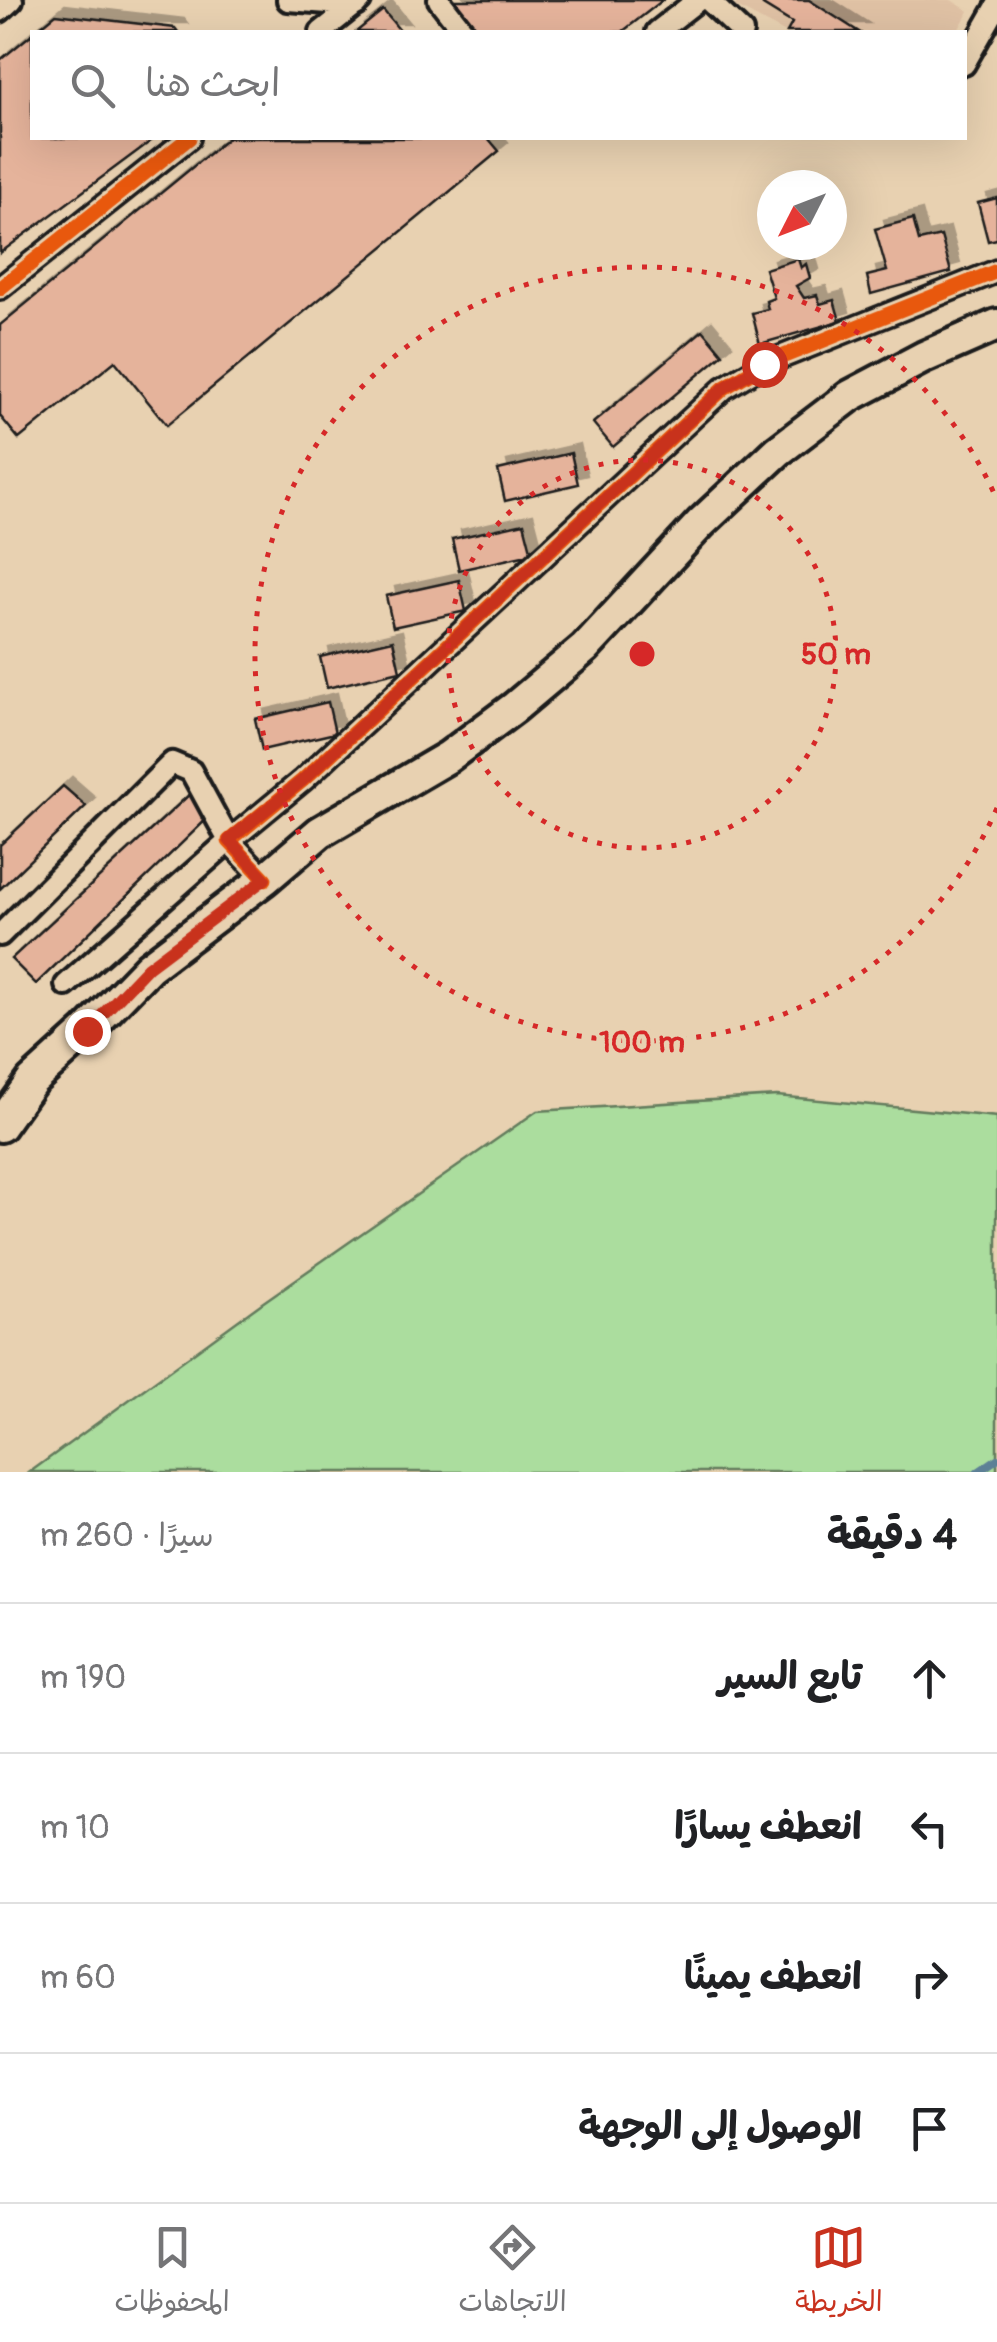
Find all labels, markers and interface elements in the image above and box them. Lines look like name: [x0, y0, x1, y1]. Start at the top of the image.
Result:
search box: [30, 30, 967, 140]
icon: search: [65, 58, 120, 113]
text: ابحث هنا: [145, 60, 280, 108]
north arrow: [757, 170, 847, 260]
route start: [742, 342, 788, 388]
centre of rings: [624, 636, 660, 672]
text: 50 m: [801, 636, 871, 673]
route end: [65, 1009, 111, 1055]
text: 100 m: [599, 1024, 685, 1061]
text: 4 دقيقة: [827, 1510, 957, 1562]
text: سيرًا · 260 m: [40, 1516, 214, 1556]
icon: ahead: [902, 1651, 957, 1706]
text: تابع السير: [718, 1653, 862, 1701]
text: 190 m: [40, 1658, 126, 1698]
icon: left: [902, 1801, 957, 1856]
text: انعطف يسارًا: [674, 1803, 862, 1851]
text: 10 m: [40, 1808, 110, 1848]
icon: right: [902, 1951, 957, 2006]
text: انعطف يمينًا: [684, 1953, 862, 2001]
text: 60 m: [40, 1958, 116, 1998]
icon: arrive: [902, 2101, 957, 2156]
text: الوصول إلى الوجهة: [578, 2103, 862, 2151]
tab: المحفوظات: [114, 2220, 230, 2326]
tab: الاتجاهات: [458, 2220, 567, 2326]
tab: الخريطة: [795, 2220, 883, 2326]

